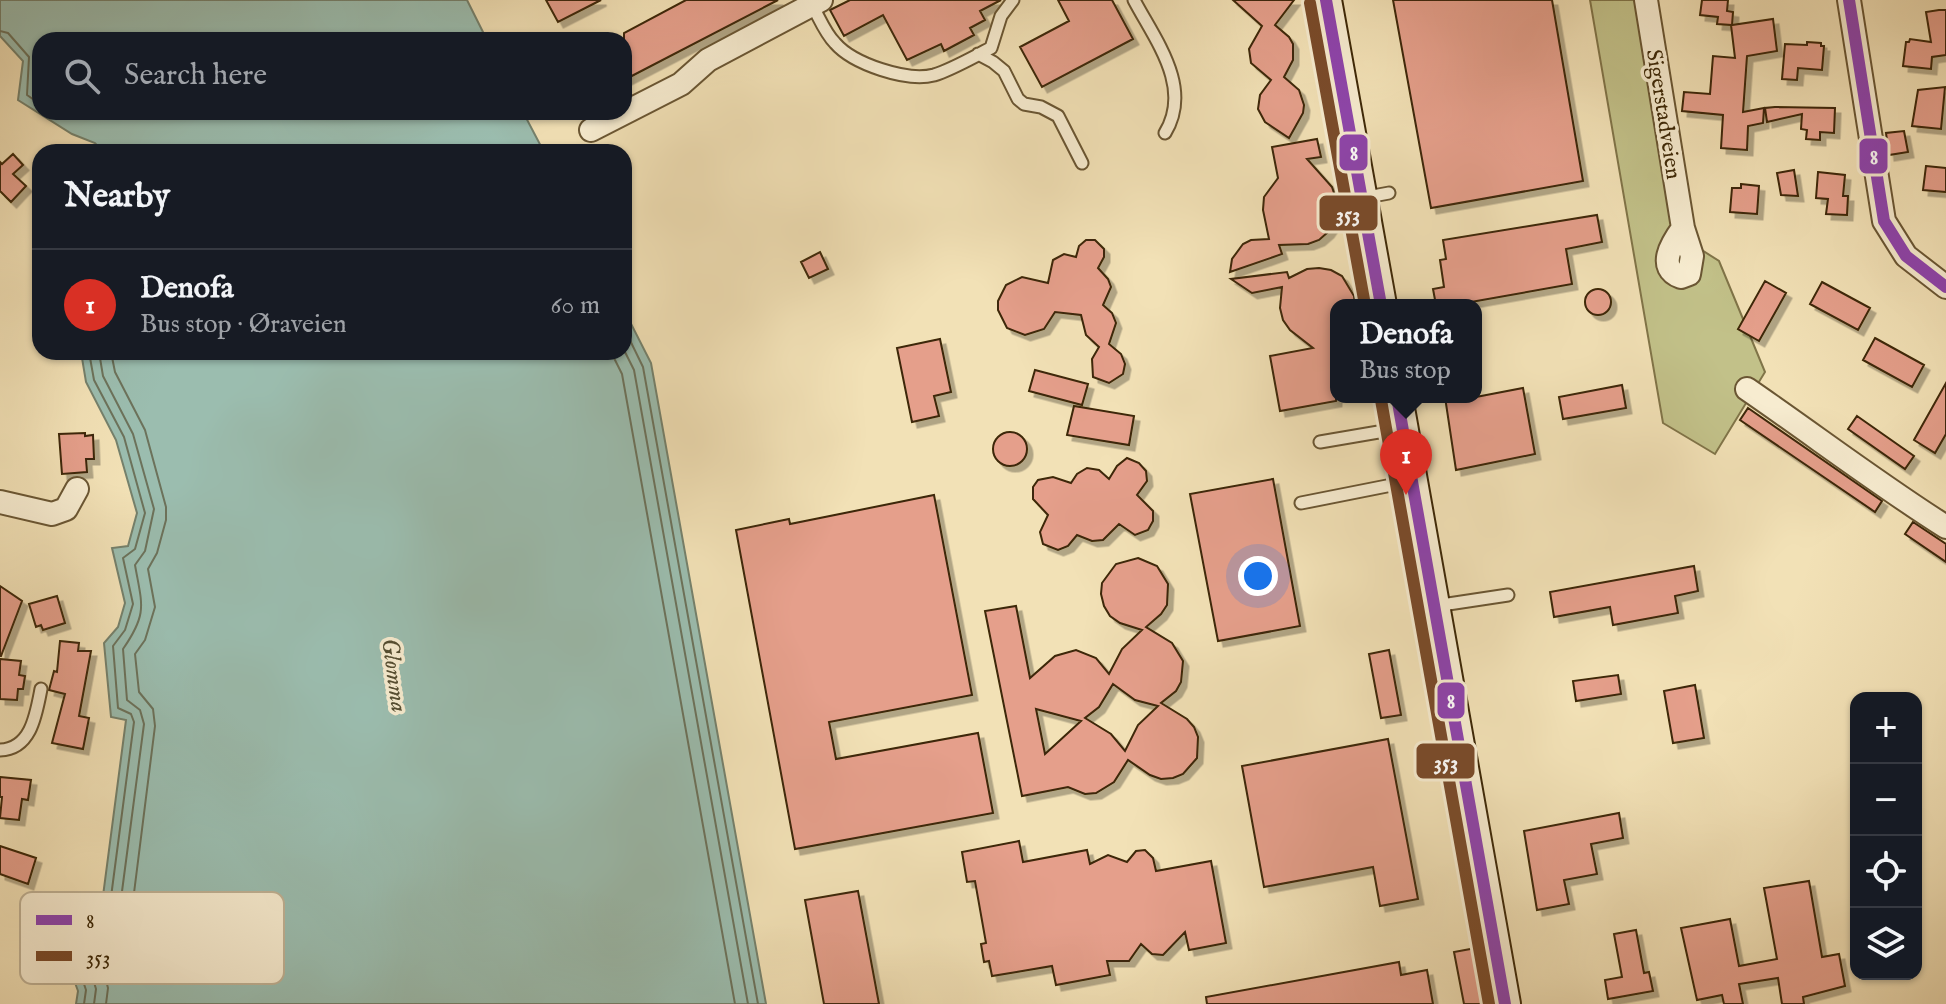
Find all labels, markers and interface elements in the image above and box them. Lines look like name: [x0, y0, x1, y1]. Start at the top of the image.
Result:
search box: [32, 32, 632, 120]
street label: Sigerstadveien: [1639, 47, 1687, 181]
icon: search: [60, 54, 104, 98]
text: Search here: [124, 57, 267, 95]
line badge: 8: [1338, 133, 1369, 172]
line badge: 8: [1858, 137, 1889, 175]
text: 8: [1350, 140, 1358, 168]
text: 8: [1870, 144, 1878, 172]
text: Nearby: [64, 175, 170, 218]
line badge: 353: [1318, 194, 1379, 232]
text: 353: [1336, 201, 1360, 229]
text: Denofa: [140, 270, 234, 308]
text: 1: [85, 289, 95, 322]
text: 60 m: [551, 289, 600, 322]
popup: [1330, 299, 1482, 403]
text: Bus stop · Øraveien: [140, 308, 347, 341]
text: Denofa: [1359, 316, 1453, 354]
text: Bus stop: [1359, 354, 1451, 387]
pin: 1: [1380, 429, 1432, 495]
your location: [1238, 556, 1278, 596]
water label: Glomma: [373, 636, 414, 714]
line badge: 8: [1436, 681, 1466, 720]
text: 8: [1447, 688, 1455, 716]
map controls: [1850, 692, 1922, 980]
button: +: [1850, 692, 1922, 764]
line badge: 353: [1415, 742, 1476, 780]
text: 353: [1434, 749, 1458, 777]
button: −: [1850, 764, 1922, 836]
button: locate: [1850, 836, 1922, 908]
legend: [20, 892, 284, 984]
text: 8: [86, 908, 95, 936]
button: layers: [1850, 908, 1922, 980]
text: 353: [86, 944, 110, 972]

